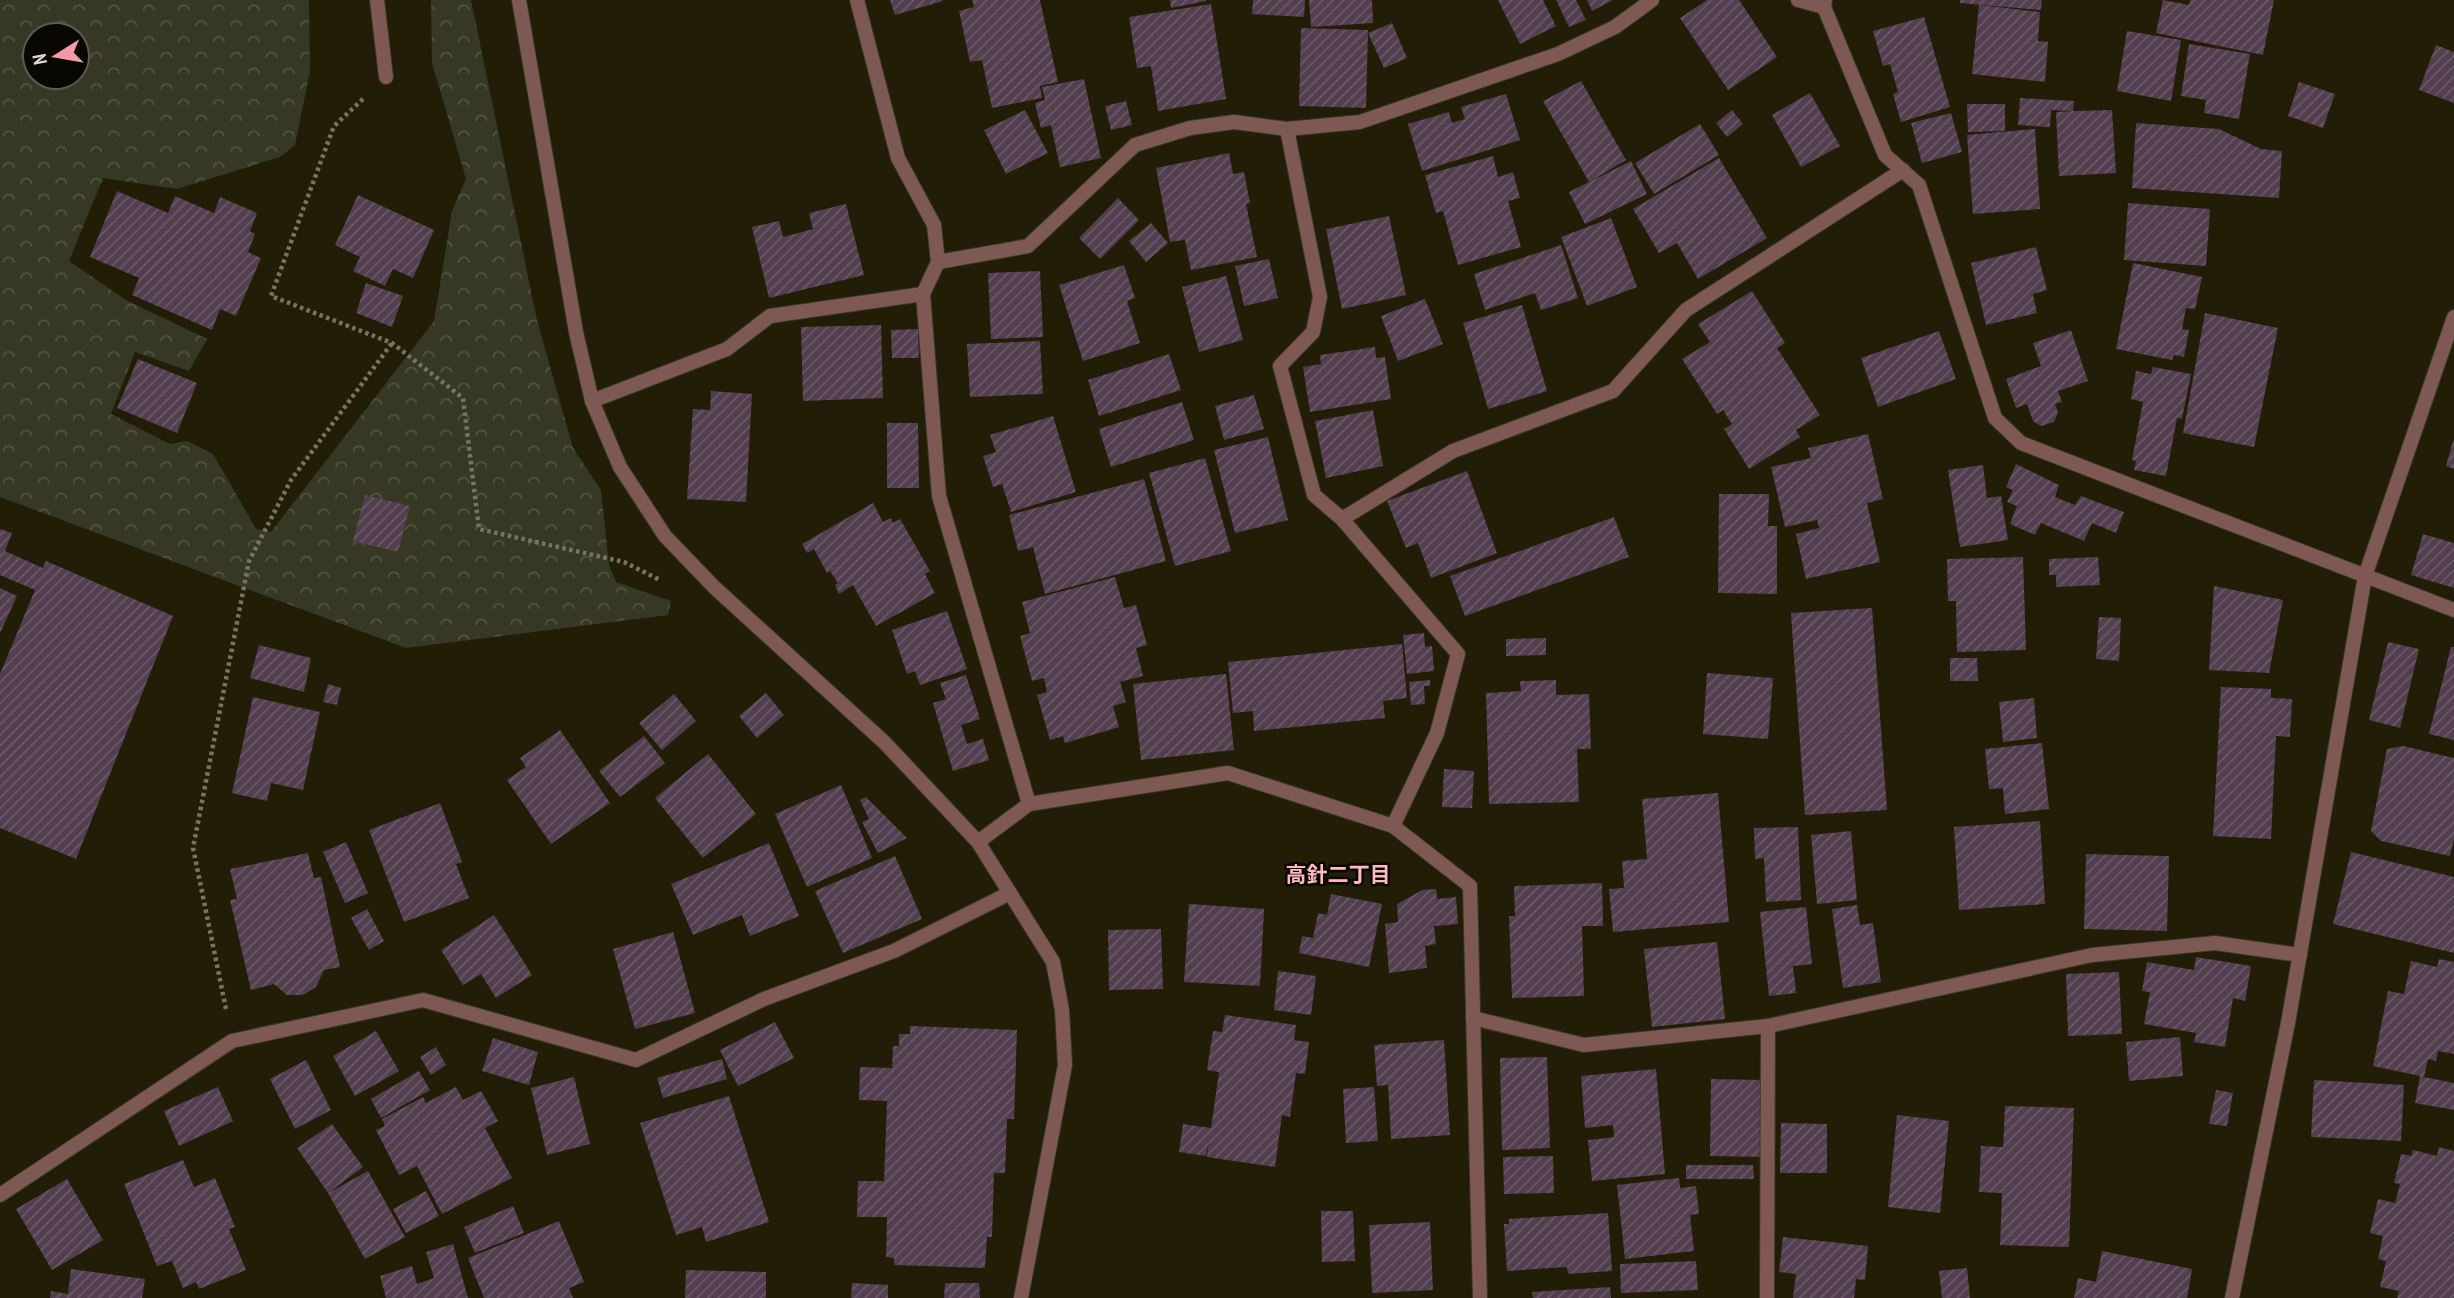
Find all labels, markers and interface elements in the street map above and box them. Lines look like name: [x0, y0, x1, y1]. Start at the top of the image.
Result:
north arrow: [21, 21, 91, 91]
text: N: [27, 52, 52, 67]
district label: 高針二丁目: [1286, 861, 1391, 888]

